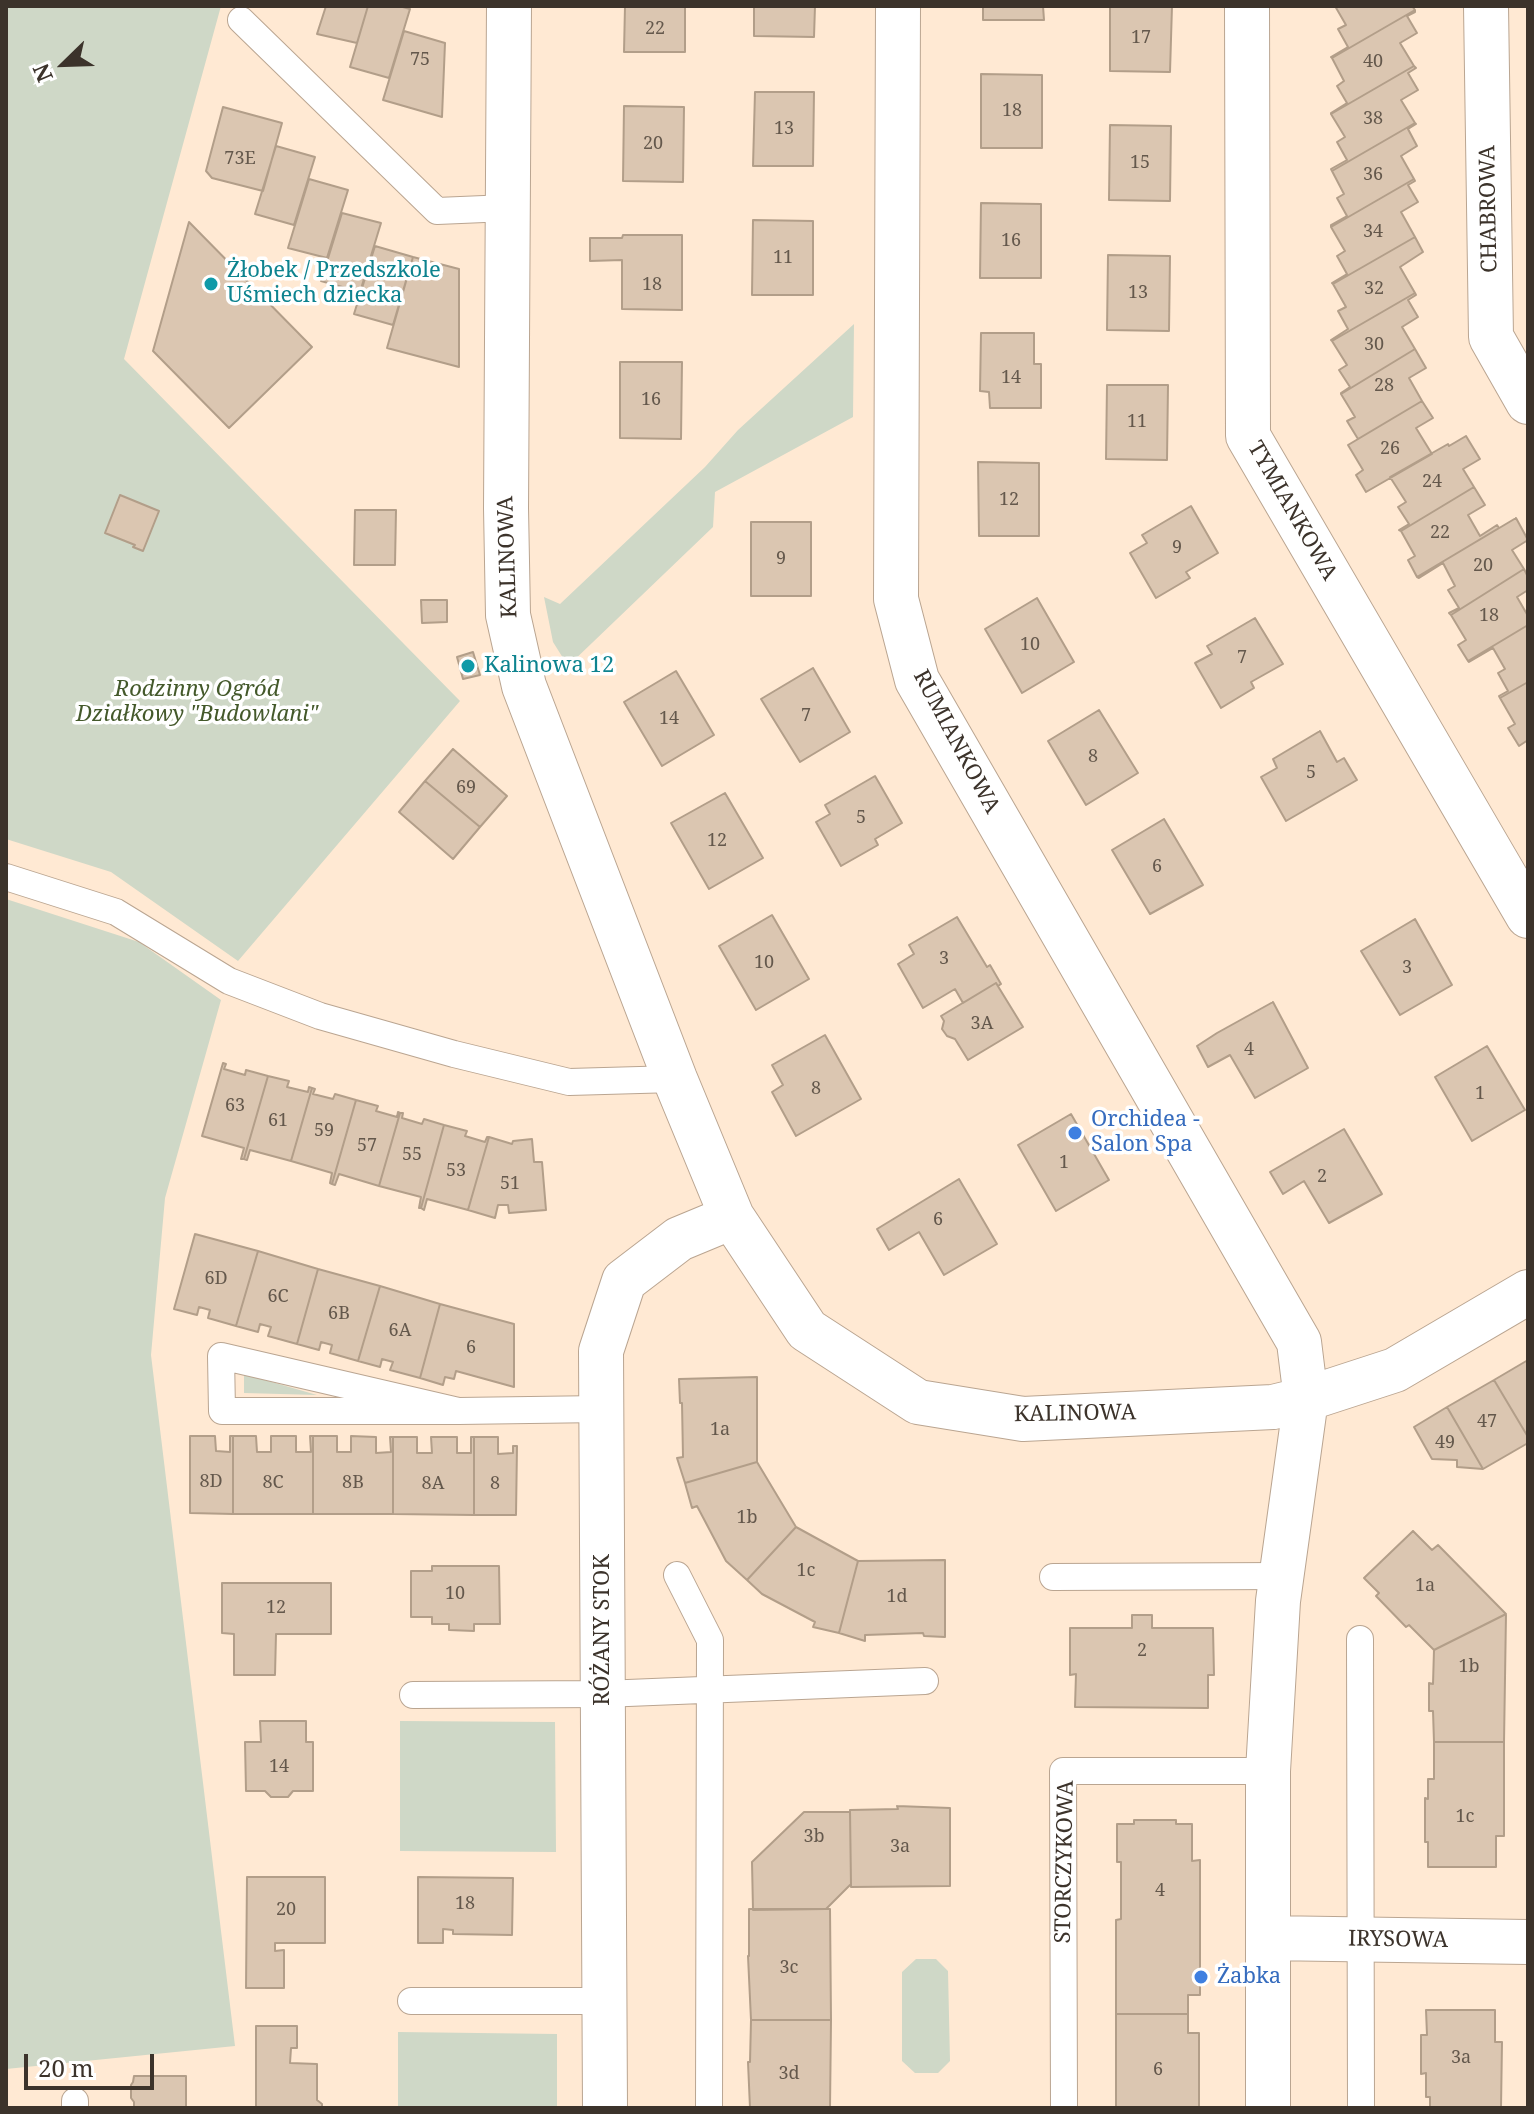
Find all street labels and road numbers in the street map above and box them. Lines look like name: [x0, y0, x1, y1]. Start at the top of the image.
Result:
street label: CHABROWA: [1475, 145, 1503, 273]
street label: TYMIANKOWA: [1242, 437, 1342, 585]
street label: KALINOWA: [493, 495, 523, 619]
street label: RUMIANKOWA: [907, 666, 1005, 818]
street label: KALINOWA: [1014, 1400, 1136, 1428]
street label: RÓŻANY STOK: [590, 1554, 616, 1706]
street label: STORCZYKOWA: [1050, 1780, 1080, 1944]
street label: IRYSOWA: [1348, 1926, 1448, 1954]

